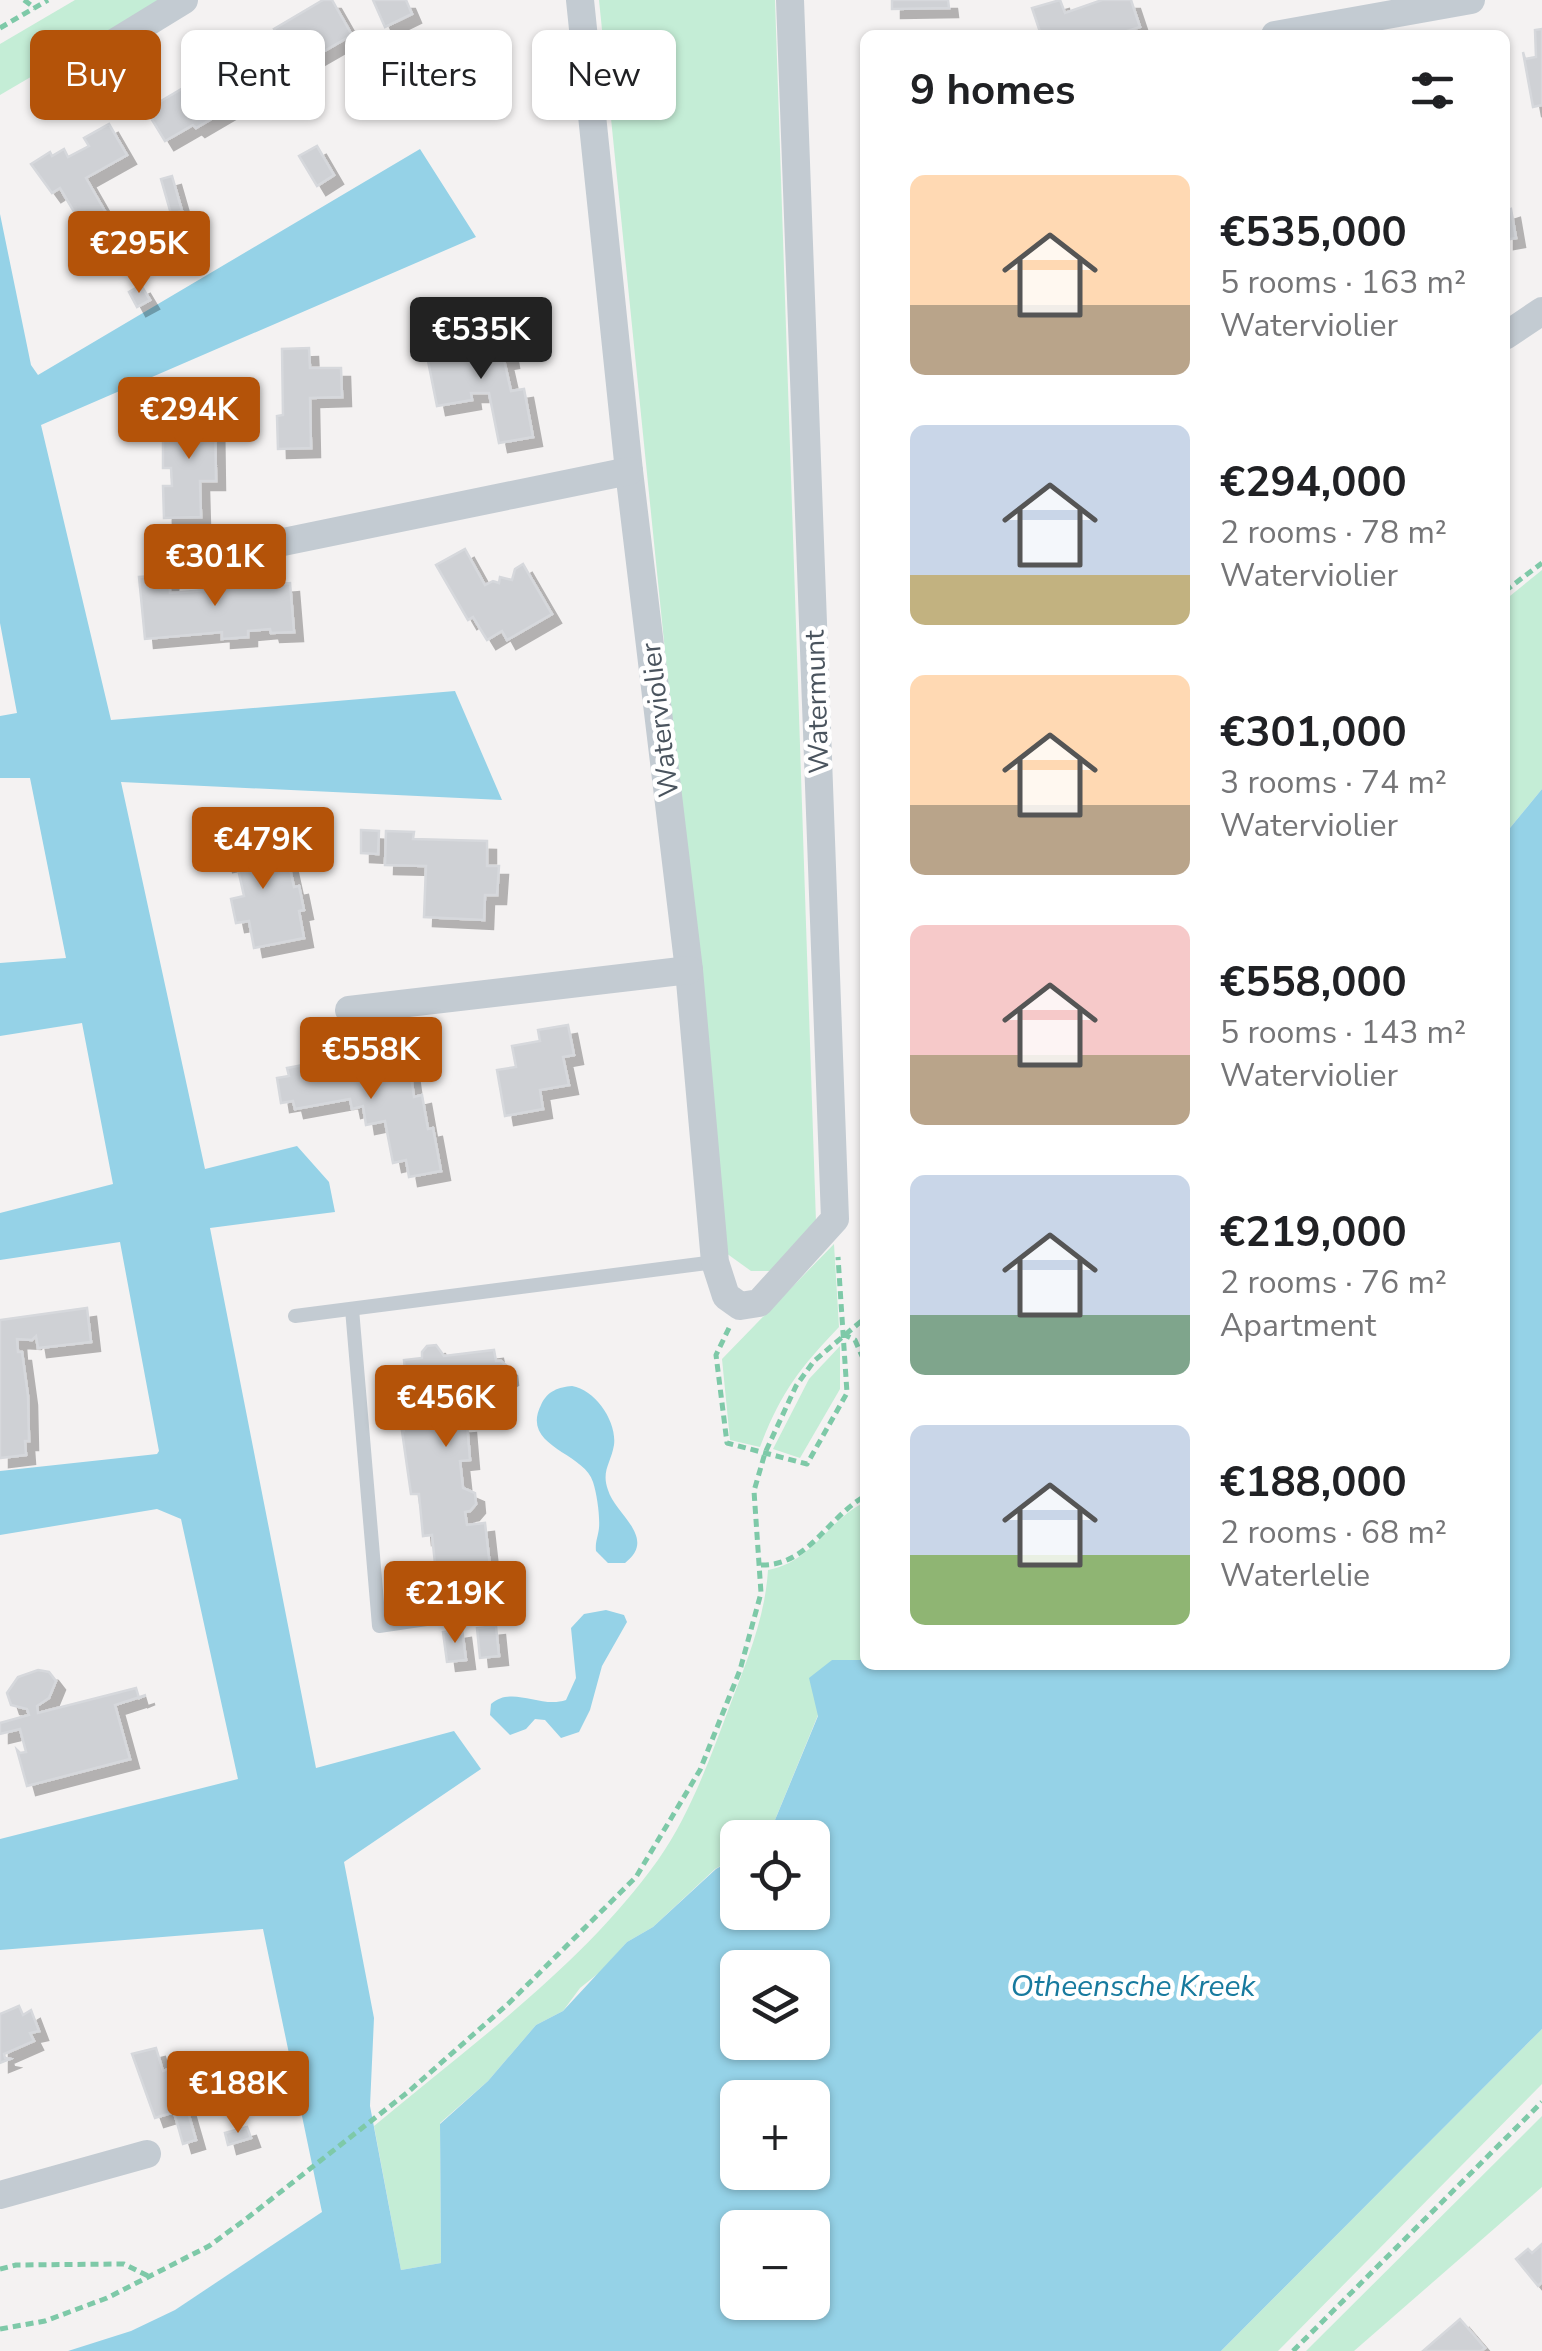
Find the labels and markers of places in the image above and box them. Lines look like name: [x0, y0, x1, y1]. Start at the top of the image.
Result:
pin: €295K: [69, 211, 209, 296]
pin: €535K: [411, 297, 551, 382]
pin: €294K: [119, 377, 259, 462]
pin: €301K: [145, 524, 285, 609]
pin: €479K: [193, 807, 333, 892]
pin: €558K: [301, 1017, 441, 1102]
pin: €456K: [376, 1365, 516, 1450]
pin: €219K: [385, 1561, 525, 1646]
pin: €188K: [168, 2051, 308, 2136]

